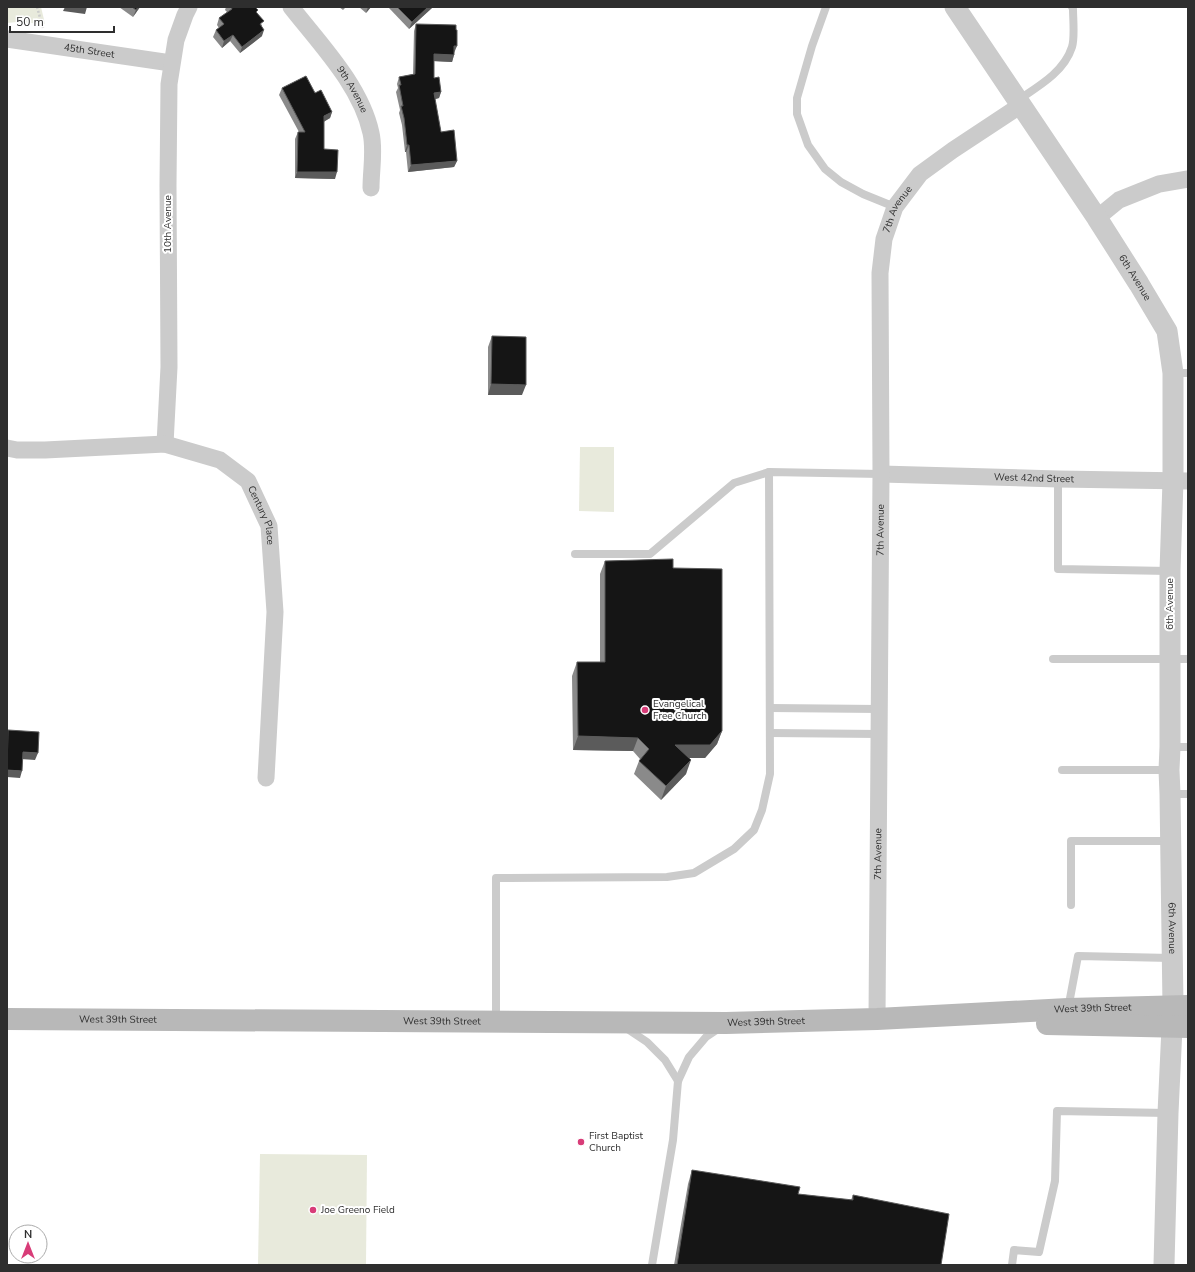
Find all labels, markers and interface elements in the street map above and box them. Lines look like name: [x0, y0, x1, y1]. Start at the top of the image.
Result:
scale bar: [10, 8, 114, 34]
text: 50 m: [16, 14, 44, 30]
street label: 45th Street: [63, 40, 116, 62]
street label: 9th Avenue: [333, 63, 371, 115]
street label: 7th Avenue: [880, 183, 916, 235]
street label: 10th Avenue: [161, 195, 175, 253]
street label: 6th Avenue: [1115, 252, 1154, 303]
street label: West 42nd Street: [994, 470, 1075, 486]
street label: Century Place: [244, 484, 277, 545]
street label: 7th Avenue: [873, 504, 888, 556]
street label: 6th Avenue: [1163, 578, 1177, 630]
place label: Evangelical Free Church: [653, 697, 707, 723]
marker: Evangelical Free Church: [640, 705, 650, 715]
street label: 7th Avenue: [871, 828, 885, 880]
street label: 6th Avenue: [1165, 902, 1179, 954]
street label: West 39th Street: [1053, 1000, 1132, 1017]
street label: West 39th Street: [79, 1012, 157, 1027]
street label: West 39th Street: [403, 1014, 481, 1029]
street label: West 39th Street: [727, 1014, 805, 1030]
place label: First Baptist Church: [589, 1129, 644, 1155]
marker: First Baptist Church: [576, 1137, 586, 1147]
place label: Joe Greeno Field: [320, 1203, 395, 1217]
marker: Joe Greeno Field: [308, 1205, 318, 1215]
north arrow: [8, 1224, 48, 1264]
text: N: [24, 1227, 32, 1242]

